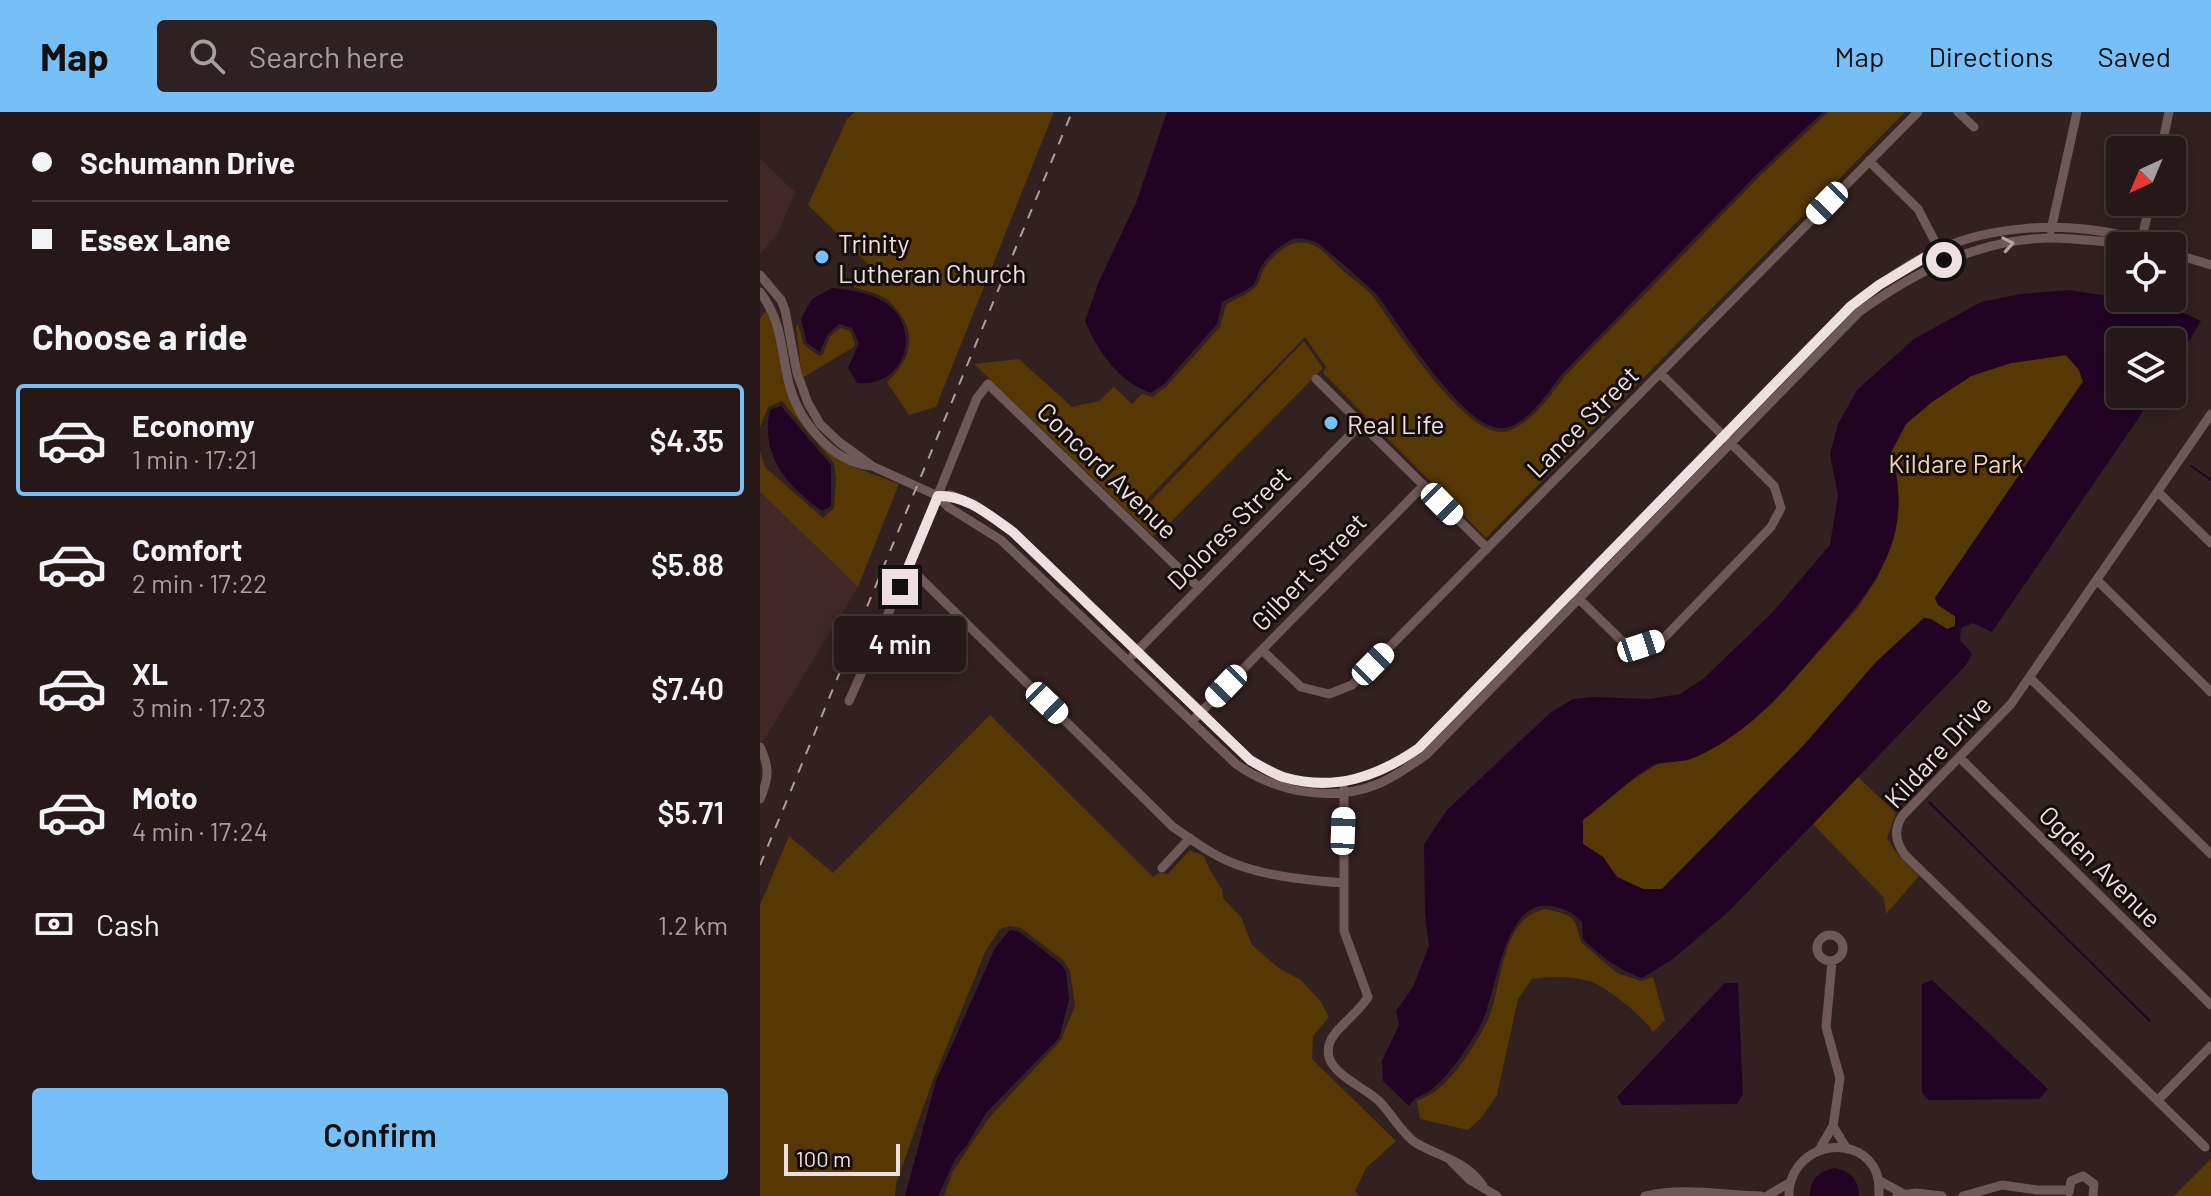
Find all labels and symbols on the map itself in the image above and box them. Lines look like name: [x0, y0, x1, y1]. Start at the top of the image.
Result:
north arrow: [2106, 136, 2186, 216]
car: [1802, 177, 1852, 229]
place label: Trinity Lutheran Church: [838, 227, 1026, 288]
one-way arrow: [2002, 236, 2015, 253]
route start: [1926, 242, 1962, 278]
marker: Trinity Lutheran Church: [813, 248, 831, 266]
street label: Lance Street: [1520, 359, 1644, 483]
street label: Concord Avenue: [1032, 395, 1184, 545]
place label: Real Life: [1347, 408, 1444, 439]
marker: Real Life: [1322, 414, 1340, 432]
park label: Kildare Park: [1888, 447, 2024, 478]
street label: Dolores Street: [1160, 459, 1296, 595]
car: [1417, 479, 1467, 529]
street label: Gilbert Street: [1244, 506, 1372, 636]
route end: [882, 569, 918, 605]
callout: 4 min: [834, 615, 966, 671]
car: [1614, 627, 1668, 665]
car: [1348, 639, 1398, 689]
car: [1201, 660, 1251, 712]
car: [1021, 678, 1073, 728]
street label: Kildare Drive: [1877, 688, 1997, 814]
street label: Ogden Avenue: [2034, 799, 2168, 933]
car: [1330, 807, 1356, 855]
scale bar: [784, 1140, 900, 1176]

